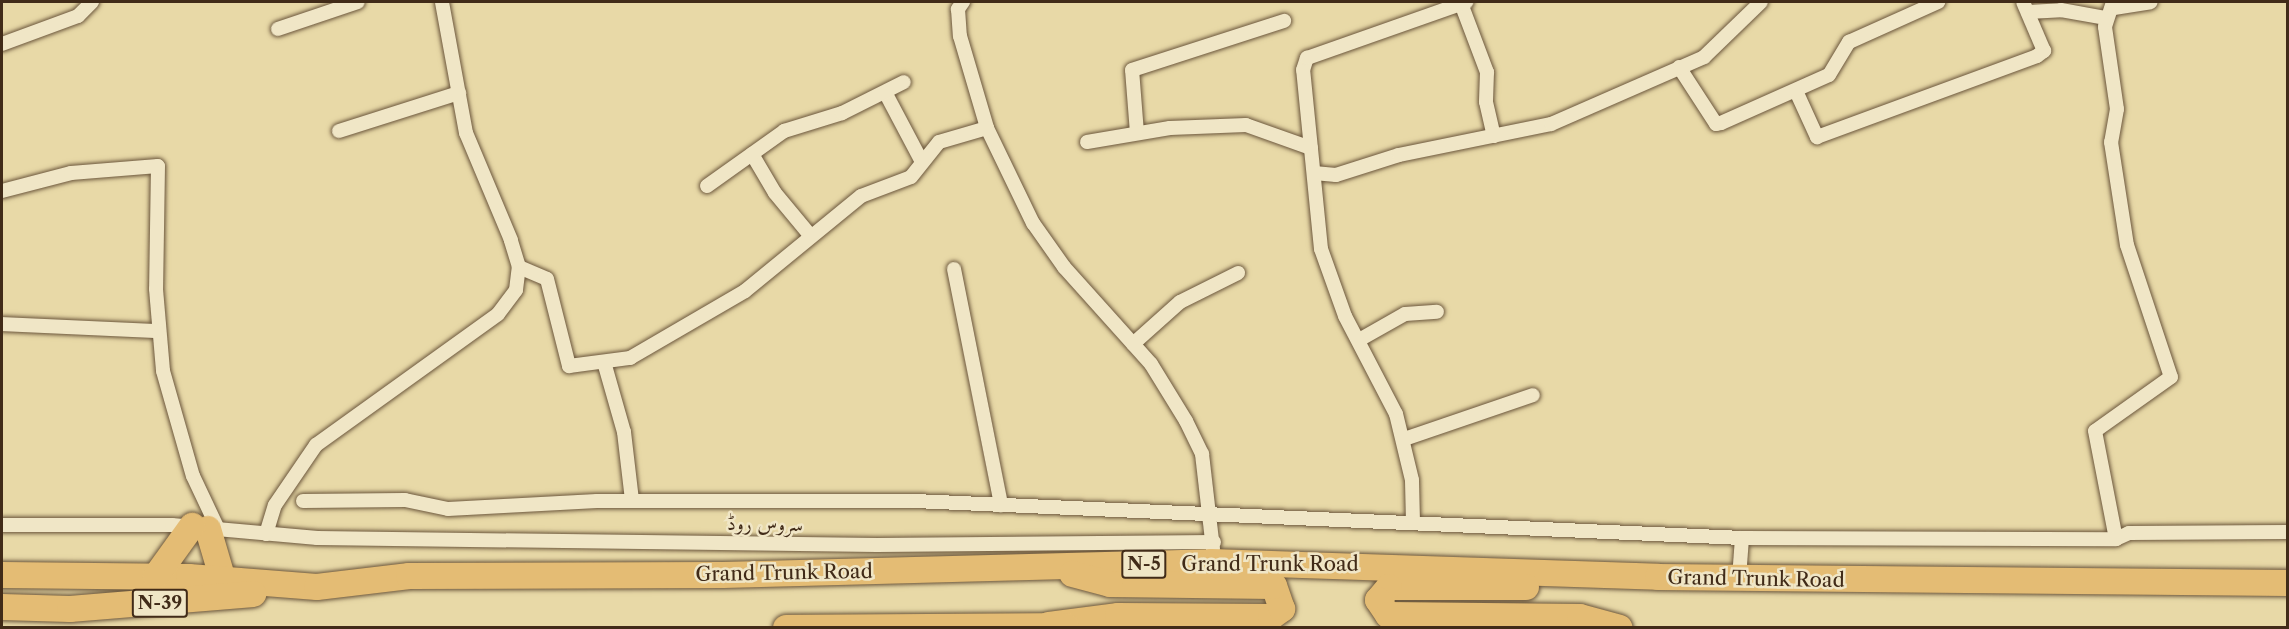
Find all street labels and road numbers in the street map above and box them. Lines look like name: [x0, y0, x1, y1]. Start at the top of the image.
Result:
street label: سروس روڈ: [727, 511, 803, 537]
road number: N-5: [1120, 549, 1168, 579]
street label: Grand Trunk Road: [1181, 552, 1359, 576]
street label: Grand Trunk Road: [695, 559, 873, 587]
street label: Grand Trunk Road: [1667, 565, 1845, 593]
road number: N-39: [132, 588, 188, 618]

